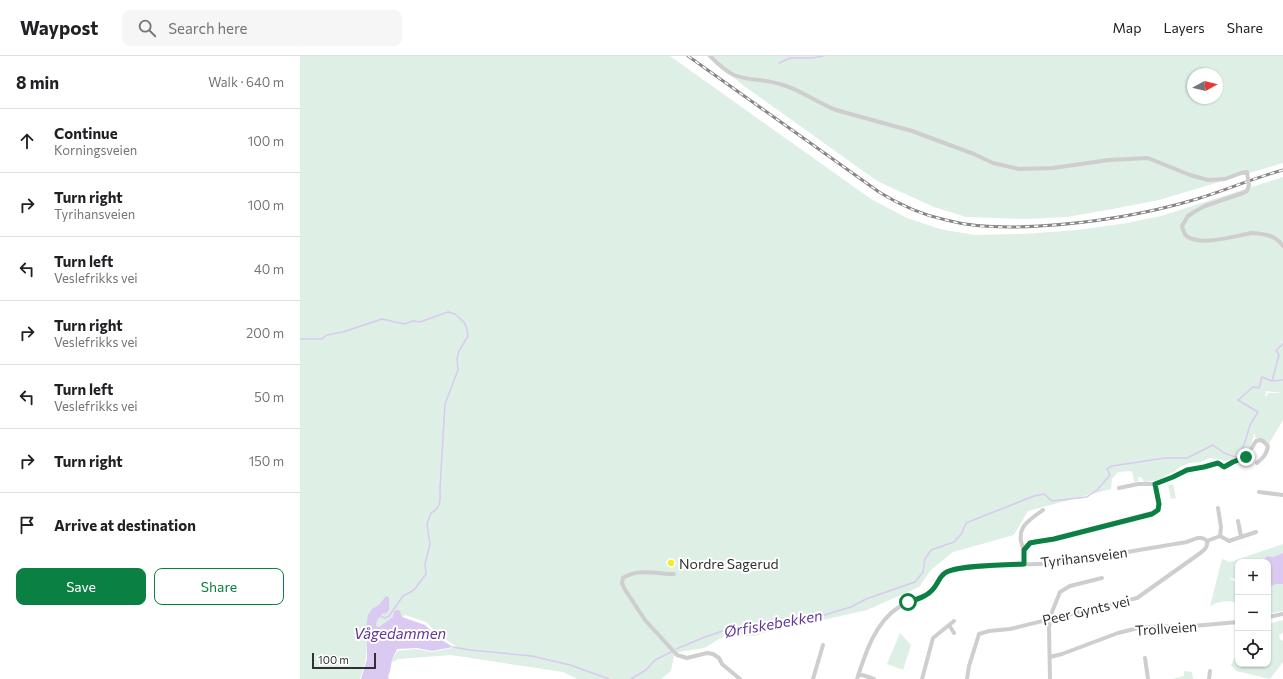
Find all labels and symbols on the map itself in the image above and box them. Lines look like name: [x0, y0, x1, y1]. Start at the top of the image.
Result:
north arrow: [1187, 68, 1223, 104]
route end: [1237, 448, 1255, 466]
street label: Tyrihansveien: [1040, 543, 1128, 571]
place label: Nordre Sagerud: [679, 555, 779, 572]
marker: Nordre Sagerud: [666, 558, 676, 568]
street label: Peer Gynts vei: [1040, 592, 1132, 628]
route start: [899, 593, 917, 611]
water label: Ørfiskebekken: [722, 605, 824, 641]
street label: Trollveien: [1134, 617, 1198, 639]
water label: Vågedammen: [354, 624, 446, 642]
scale bar: [312, 651, 376, 670]

